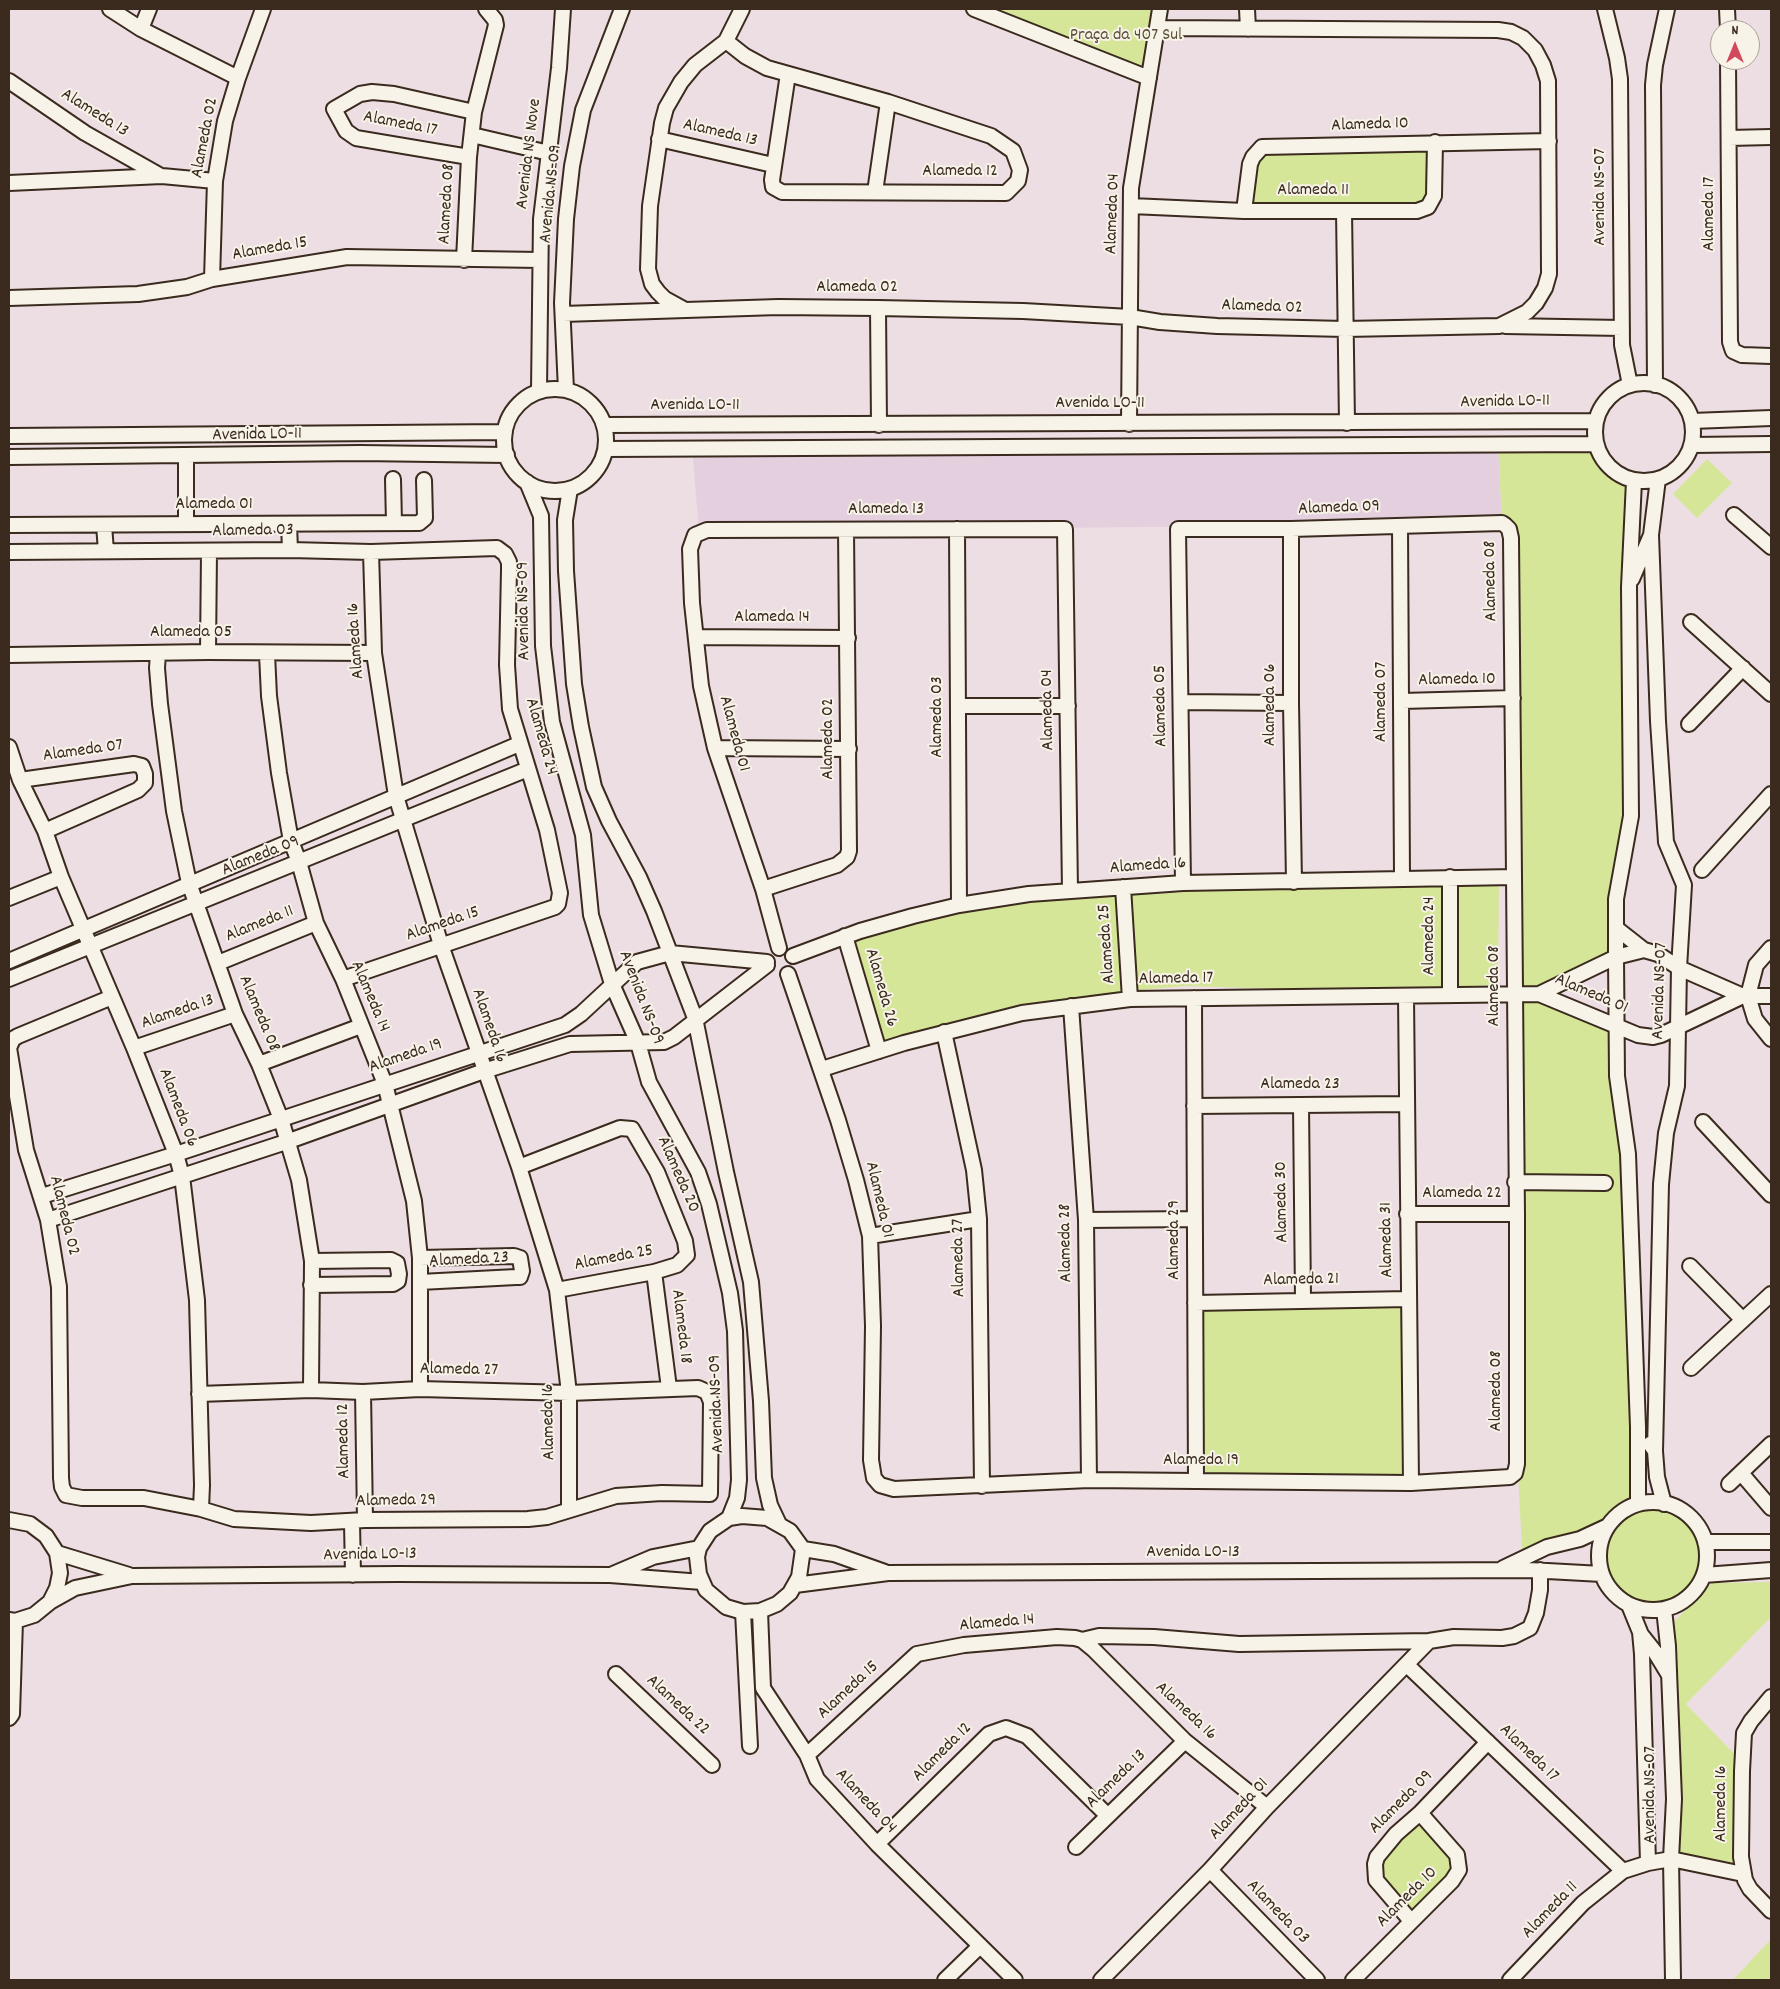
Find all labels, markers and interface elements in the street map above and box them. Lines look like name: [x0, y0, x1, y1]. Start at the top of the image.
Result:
north arrow: [1710, 20, 1760, 70]
text: N: [1732, 21, 1738, 41]
park label: Praça da 407 Sul: [1070, 26, 1182, 48]
street label: Alameda 13: [56, 85, 132, 143]
street label: Alameda 02: [188, 96, 224, 180]
street label: Avenida NS Nove: [513, 98, 547, 210]
street label: Alameda 17: [361, 107, 439, 143]
street label: Alameda 10: [1331, 114, 1409, 138]
street label: Alameda 13: [681, 115, 759, 153]
street label: Avenida NS-09: [536, 144, 568, 244]
street label: Avenida NS-07: [1591, 148, 1613, 246]
street label: Alameda 12: [922, 162, 998, 184]
street label: Alameda 08: [435, 163, 461, 245]
street label: Alameda 04: [1102, 173, 1126, 255]
street label: Alameda 17: [1700, 177, 1722, 251]
street label: Alameda 11: [1277, 181, 1349, 203]
street label: Alameda 15: [231, 233, 309, 267]
street label: Alameda 02: [816, 278, 898, 300]
street label: Alameda 02: [1221, 296, 1303, 320]
street label: Avenida LO-11: [1460, 391, 1550, 415]
street label: Avenida LO-11: [1055, 394, 1145, 416]
street label: Avenida LO-11: [650, 396, 740, 418]
street label: Avenida LO-11: [212, 424, 302, 448]
street label: Alameda 01: [175, 495, 253, 517]
street label: Alameda 09: [1298, 497, 1380, 521]
street label: Alameda 13: [848, 500, 924, 522]
street label: Alameda 03: [212, 520, 294, 544]
street label: Alameda 08: [1480, 540, 1504, 622]
street label: Avenida NS-09: [513, 561, 537, 661]
street label: Alameda 16: [344, 602, 370, 680]
street label: Alameda 14: [734, 608, 810, 630]
street label: Alameda 05: [150, 623, 232, 645]
street label: Alameda 07: [1372, 662, 1394, 742]
street label: Alameda 06: [1261, 664, 1283, 746]
street label: Alameda 05: [1150, 665, 1174, 747]
street label: Alameda 04: [1037, 669, 1061, 751]
street label: Alameda 10: [1418, 670, 1496, 692]
street label: Alameda 03: [928, 676, 950, 758]
street label: Alameda 01: [713, 694, 753, 774]
street label: Alameda 24: [519, 696, 561, 778]
street label: Alameda 02: [819, 698, 841, 780]
street label: Alameda 07: [42, 736, 124, 768]
street label: Alameda 09: [219, 832, 303, 882]
street label: Alameda 16: [1109, 854, 1187, 880]
street label: Alameda 24: [1420, 896, 1442, 976]
street label: Alameda 11: [223, 902, 297, 948]
street label: Alameda 15: [403, 902, 483, 948]
street label: Alameda 25: [1094, 903, 1122, 985]
street label: Avenida NS-07: [1649, 942, 1673, 1040]
street label: Alameda 26: [859, 946, 901, 1030]
street label: Alameda 08: [1485, 946, 1507, 1026]
street label: Avenida NS-09: [612, 948, 668, 1048]
street label: Alameda 14: [344, 958, 394, 1036]
street label: Alameda 17: [1138, 969, 1214, 991]
street label: Alameda 01: [1551, 970, 1631, 1020]
street label: Alameda 08: [232, 973, 284, 1055]
street label: Alameda 16: [465, 986, 511, 1066]
street label: Alameda 13: [139, 990, 217, 1036]
street label: Alameda 19: [367, 1034, 445, 1080]
street label: Alameda 06: [152, 1066, 202, 1150]
street label: Alameda 23: [1260, 1075, 1340, 1097]
street label: Alameda 20: [651, 1133, 703, 1217]
street label: Alameda 01: [859, 1160, 897, 1240]
street label: Alameda 30: [1271, 1161, 1295, 1243]
street label: Alameda 02: [43, 1174, 83, 1258]
street label: Alameda 22: [1422, 1184, 1502, 1206]
street label: Alameda 29: [1165, 1200, 1187, 1280]
street label: Alameda 31: [1377, 1202, 1399, 1278]
street label: Alameda 28: [1056, 1203, 1078, 1283]
street label: Alameda 27: [949, 1219, 971, 1297]
street label: Alameda 25: [573, 1241, 655, 1277]
street label: Alameda 23: [429, 1248, 509, 1274]
street label: Alameda 21: [1263, 1270, 1339, 1292]
street label: Alameda 18: [665, 1288, 695, 1366]
street label: Alameda 08: [1487, 1351, 1509, 1431]
street label: Avenida NS-09: [705, 1354, 731, 1454]
street label: Alameda 27: [420, 1360, 498, 1382]
street label: Alameda 16: [539, 1384, 561, 1460]
street label: Alameda 12: [334, 1403, 356, 1479]
street label: Alameda 19: [1163, 1451, 1239, 1473]
street label: Alameda 29: [356, 1491, 436, 1513]
street label: Avenida LO-13: [1146, 1543, 1240, 1565]
street label: Avenida LO-13: [323, 1544, 417, 1568]
street label: Alameda 14: [959, 1610, 1035, 1638]
street label: Alameda 15: [814, 1657, 884, 1725]
street label: Alameda 22: [641, 1671, 713, 1741]
street label: Alameda 16: [1150, 1678, 1220, 1746]
street label: Alameda 12: [909, 1719, 977, 1787]
street label: Alameda 17: [1494, 1720, 1562, 1788]
street label: Alameda 13: [1082, 1746, 1152, 1814]
street label: Avenida NS-07: [1641, 1746, 1663, 1844]
street label: Alameda 04: [829, 1765, 901, 1839]
street label: Alameda 09: [1365, 1766, 1439, 1840]
street label: Alameda 16: [1712, 1766, 1734, 1842]
street label: Alameda 01: [1206, 1774, 1274, 1846]
street label: Alameda 10: [1373, 1863, 1443, 1933]
street label: Alameda 03: [1241, 1876, 1313, 1950]
street label: Alameda 11: [1518, 1878, 1584, 1944]

